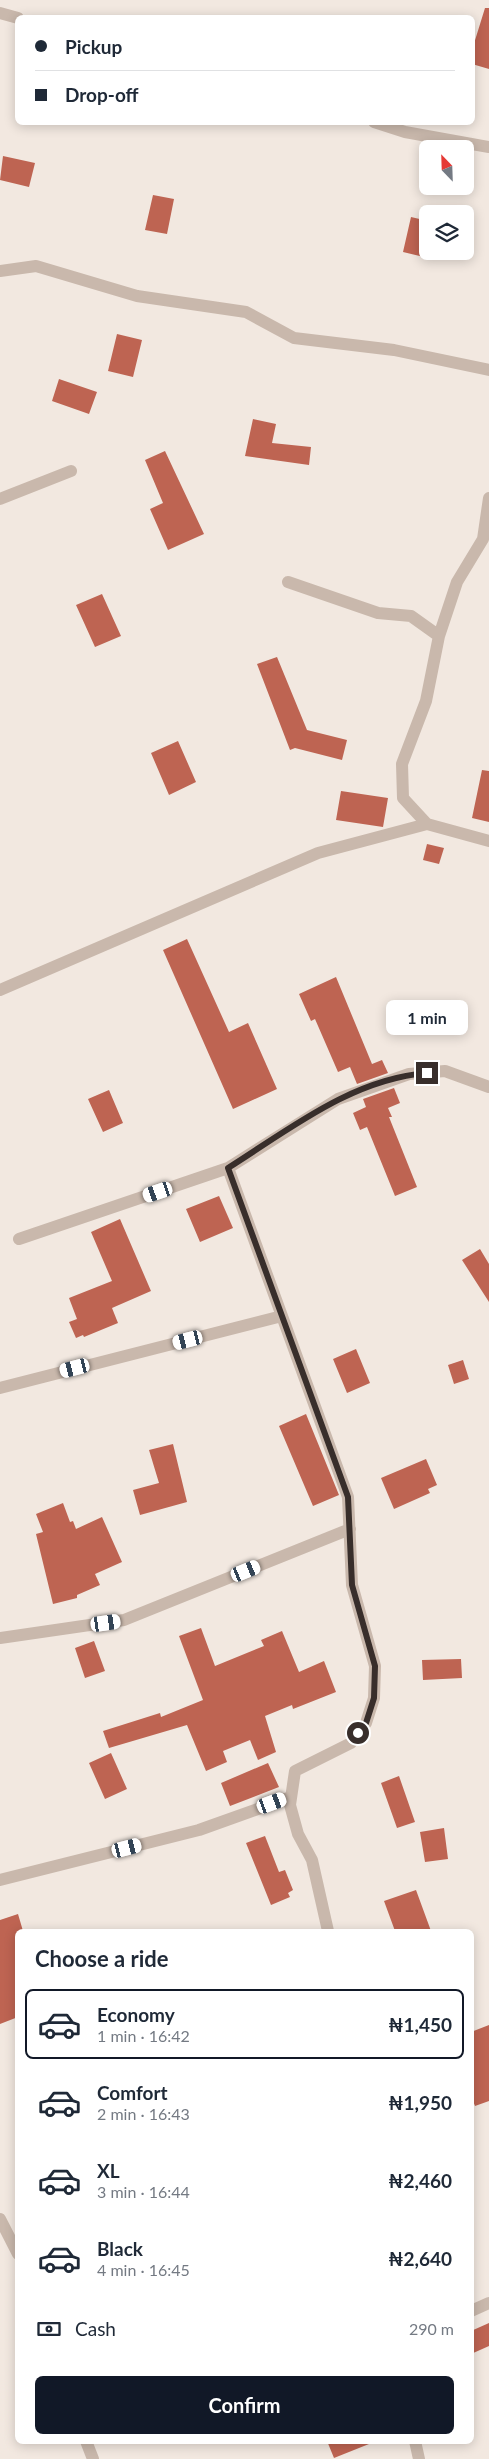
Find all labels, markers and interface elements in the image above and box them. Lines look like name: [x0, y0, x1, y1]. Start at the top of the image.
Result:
text: Pickup: [65, 35, 122, 58]
text: Drop-off: [65, 83, 139, 106]
north arrow: [419, 140, 474, 195]
map controls: [419, 140, 474, 260]
button: layers: [419, 205, 474, 260]
callout: 1 min: [386, 1000, 468, 1036]
text: 1 min: [407, 1008, 447, 1027]
route end: [416, 1062, 438, 1084]
car: [141, 1180, 174, 1204]
car: [171, 1329, 204, 1351]
car: [58, 1357, 91, 1379]
car: [229, 1558, 262, 1584]
car: [90, 1613, 121, 1633]
route start: [347, 1722, 369, 1744]
car: [255, 1791, 288, 1815]
car: [110, 1837, 143, 1859]
text: Choose a ride: [35, 1945, 169, 1972]
icon: car: [37, 2002, 82, 2047]
text: Economy: [97, 2003, 175, 2026]
text: ₦1,450: [388, 2013, 452, 2036]
text: 1 min · 16:42: [97, 2026, 190, 2045]
icon: car: [37, 2080, 82, 2125]
text: Comfort: [97, 2081, 168, 2104]
text: ₦1,950: [388, 2091, 452, 2114]
text: 2 min · 16:43: [97, 2104, 190, 2123]
icon: car: [37, 2158, 82, 2203]
text: XL: [97, 2159, 120, 2182]
text: ₦2,460: [388, 2169, 452, 2192]
text: 3 min · 16:44: [97, 2182, 190, 2201]
icon: car: [37, 2236, 82, 2281]
text: Black: [97, 2237, 143, 2260]
text: ₦2,640: [388, 2247, 452, 2270]
text: 4 min · 16:45: [97, 2260, 190, 2279]
icon: cash: [35, 2315, 63, 2343]
text: Cash: [75, 2317, 116, 2340]
text: 290 m: [409, 2319, 454, 2338]
button: Confirm: [35, 2376, 454, 2434]

